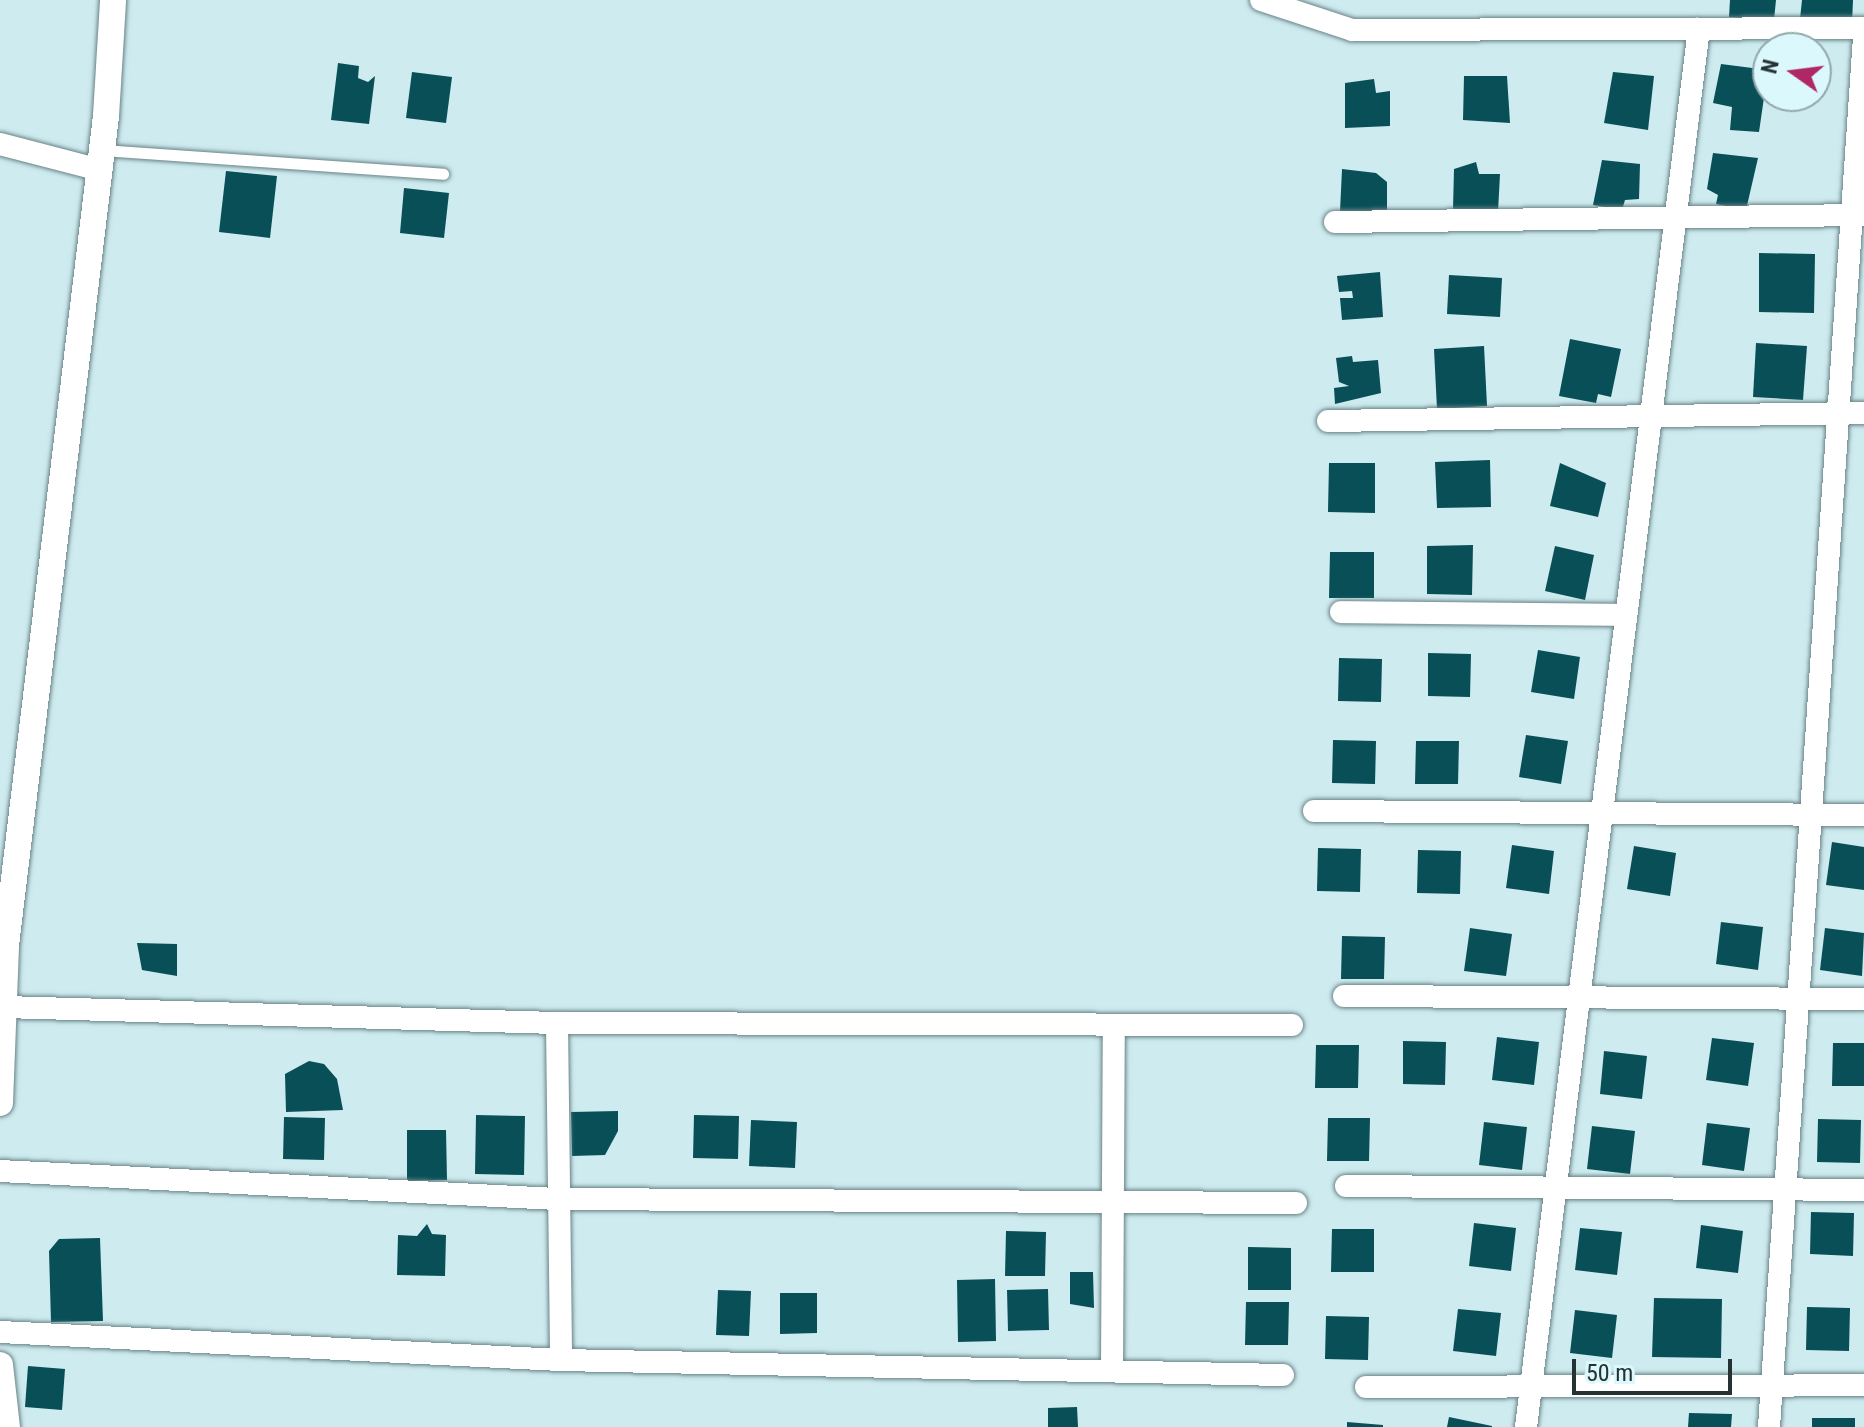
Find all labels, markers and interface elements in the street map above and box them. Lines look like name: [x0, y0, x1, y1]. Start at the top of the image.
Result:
north arrow: [1752, 32, 1832, 112]
text: N: [1756, 57, 1784, 76]
scale bar: [1576, 1343, 1736, 1393]
text: 50 m: [1586, 1359, 1633, 1387]

